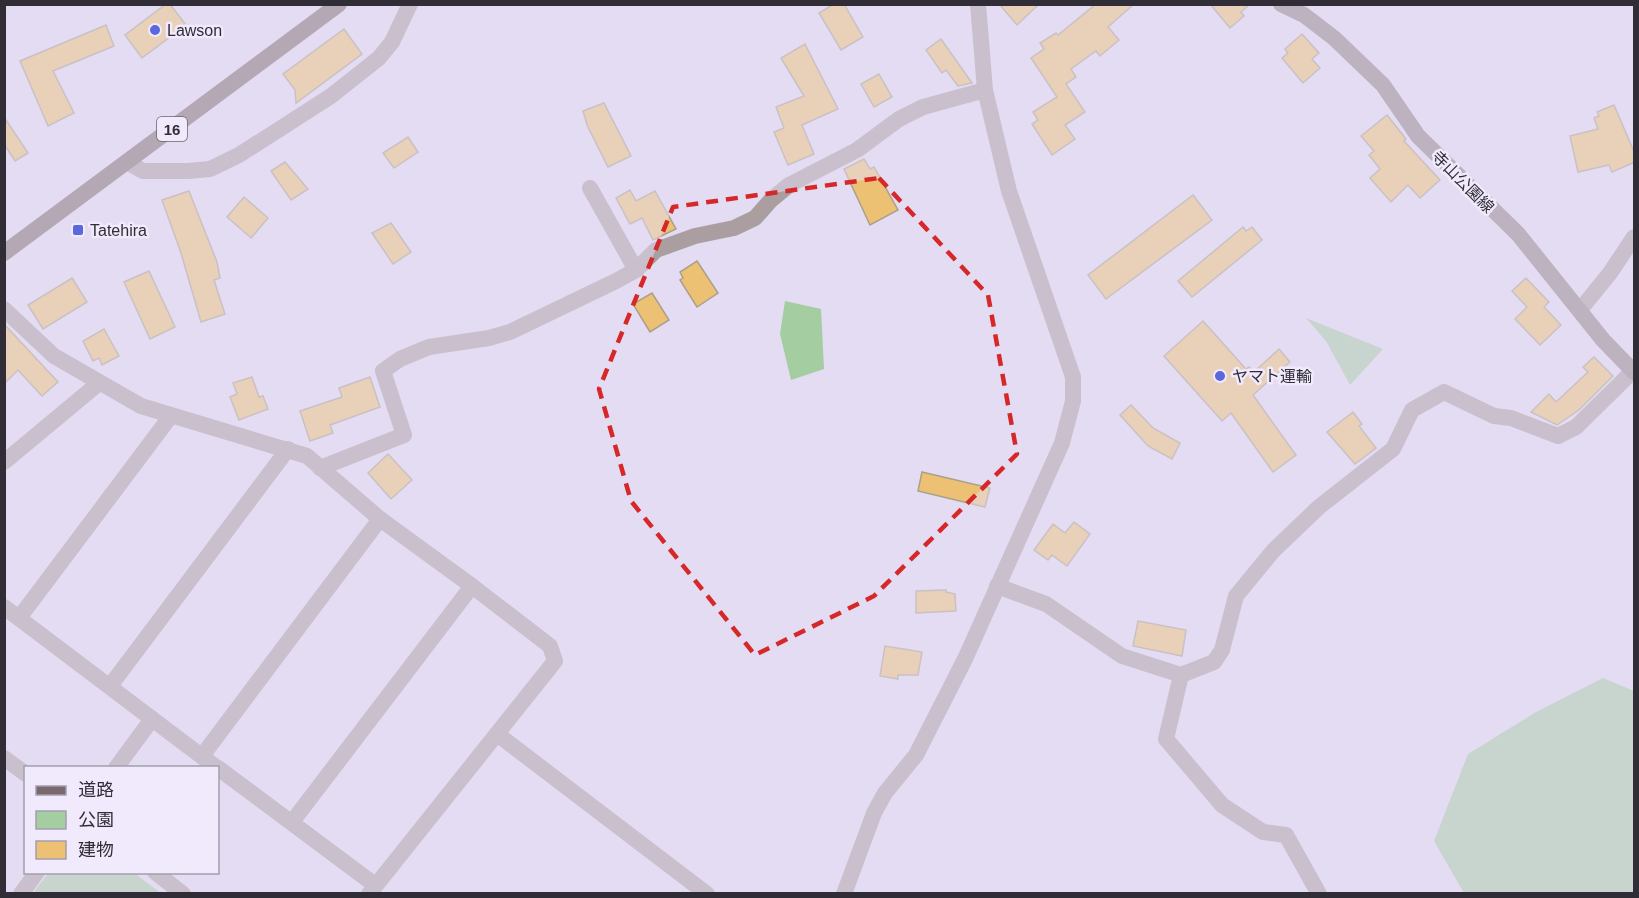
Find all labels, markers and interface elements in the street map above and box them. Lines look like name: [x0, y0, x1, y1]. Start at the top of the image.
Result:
place label: Lawson: [167, 22, 222, 39]
marker: Lawson: [148, 23, 162, 37]
road number: 16: [157, 117, 187, 141]
street label: 寺山公園線: [1429, 148, 1497, 216]
place label: Tatehira: [90, 222, 147, 239]
marker: Tatehira: [71, 223, 85, 237]
place label: ヤマト運輸: [1232, 368, 1312, 385]
marker: ヤマト運輸: [1213, 369, 1227, 383]
legend: [24, 766, 219, 874]
text: 道路: [78, 780, 114, 800]
text: 公園: [78, 810, 114, 830]
text: 建物: [78, 840, 114, 860]

